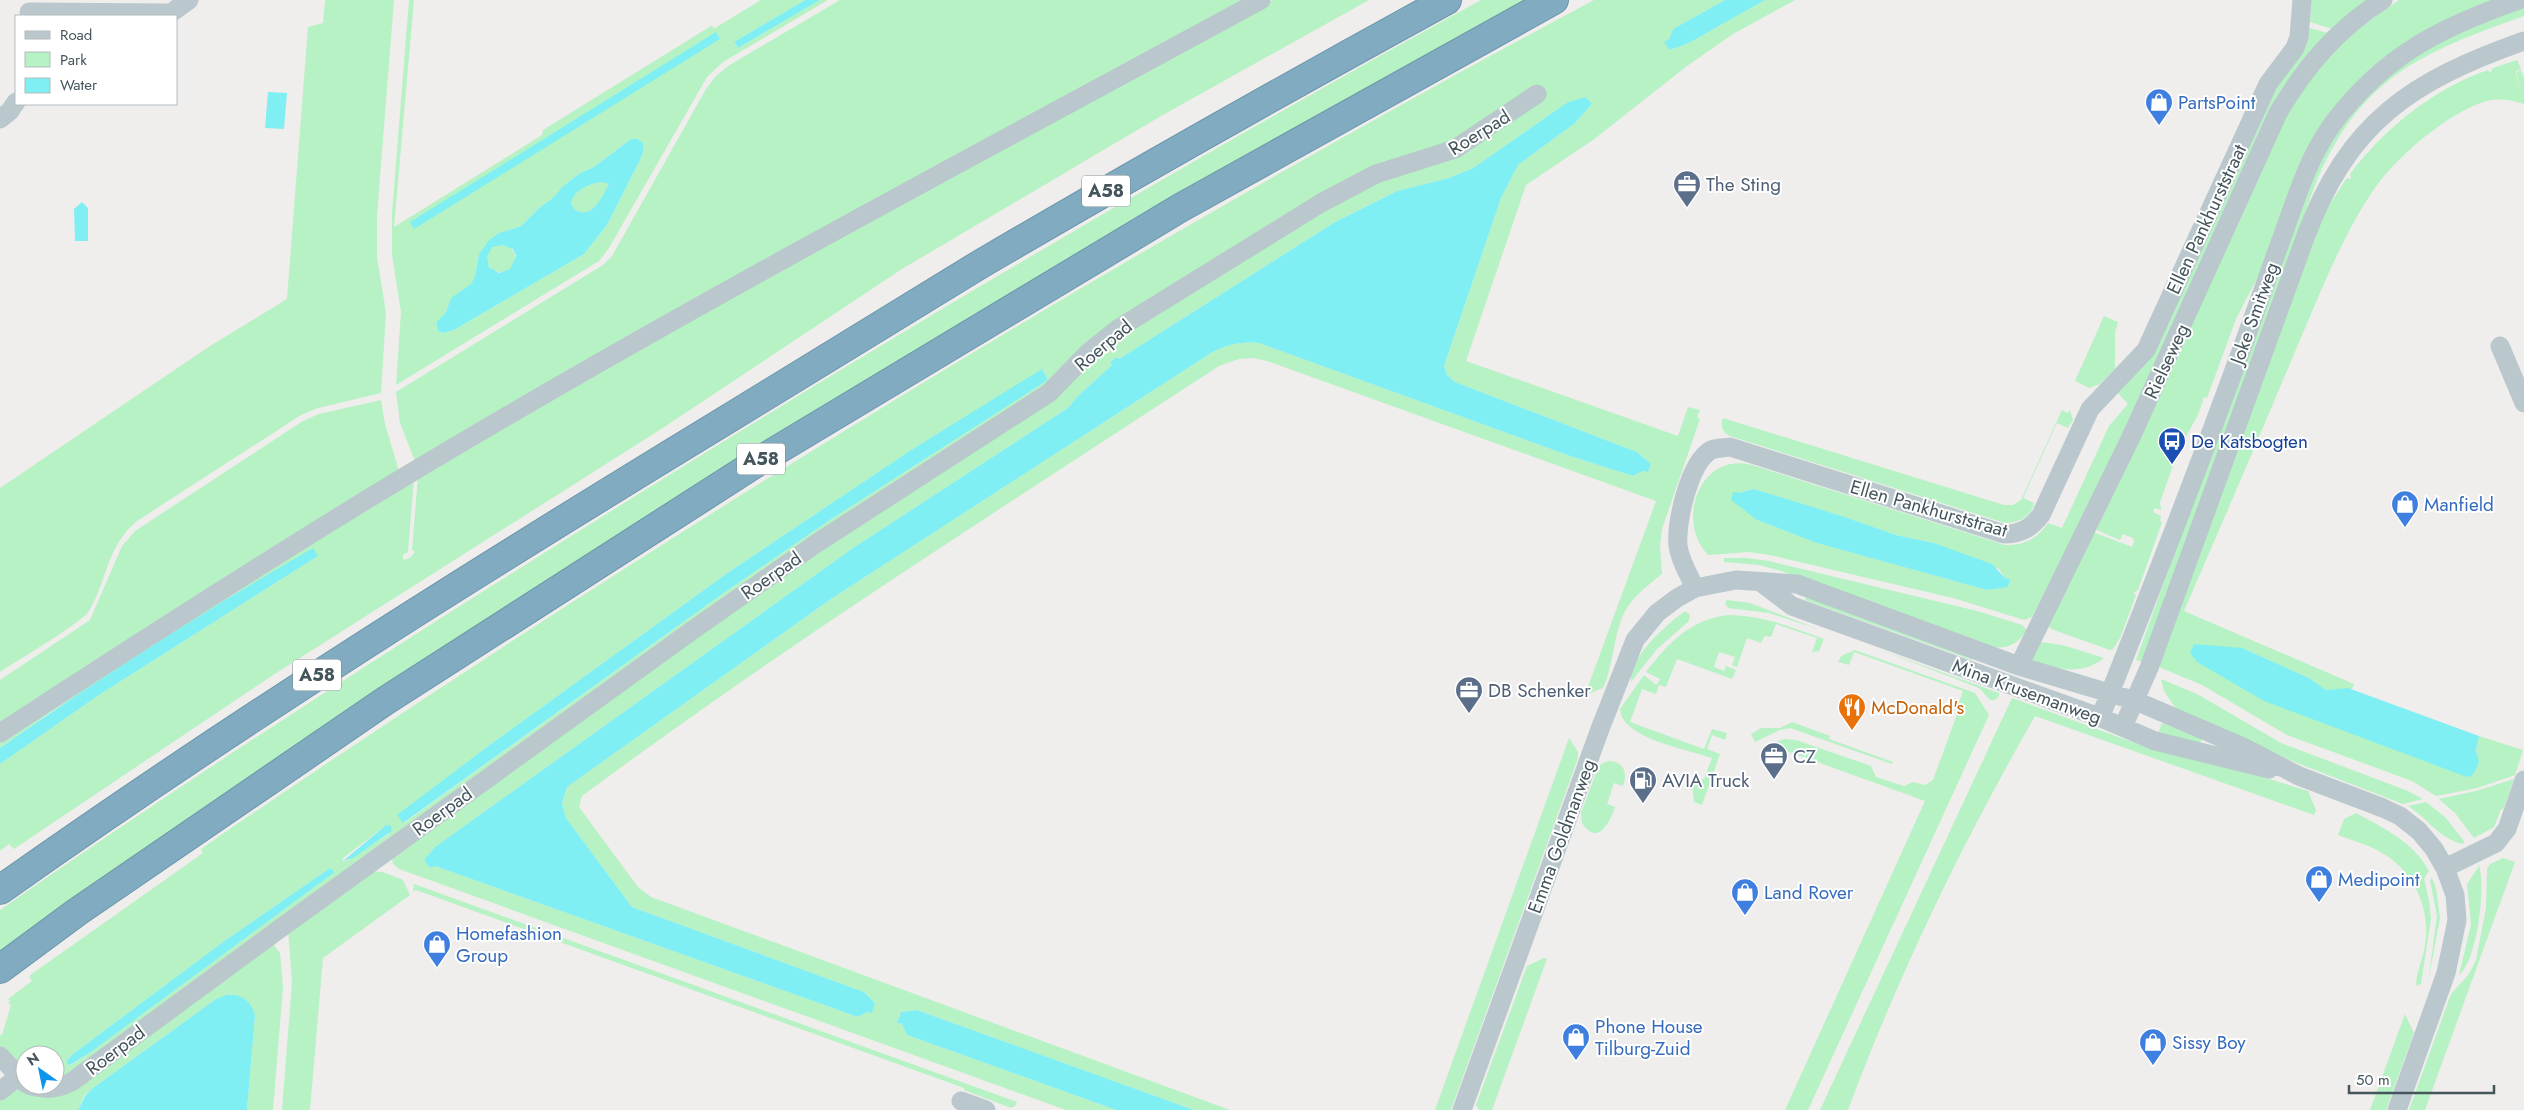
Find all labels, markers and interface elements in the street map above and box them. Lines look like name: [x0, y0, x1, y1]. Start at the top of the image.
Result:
legend: [15, 15, 178, 105]
text: Road: [60, 24, 92, 46]
text: Park: [60, 49, 87, 71]
text: Water: [60, 74, 98, 96]
shop icon: PartsPoint: [2144, 87, 2174, 126]
place label: PartsPoint: [2178, 89, 2256, 116]
street label: Roerpad: [1443, 103, 1515, 162]
street label: Ellen Pankhurststraat: [2160, 140, 2253, 298]
office icon: The Sting: [1672, 169, 1702, 208]
place label: The Sting: [1706, 171, 1781, 198]
road number: A58: [1082, 176, 1130, 207]
street label: Joke Smitweg: [2223, 259, 2285, 371]
street label: Roerpad: [1069, 313, 1138, 378]
street label: Rielseweg: [2137, 319, 2196, 403]
bus stop icon: De Katsbogten: [2157, 426, 2187, 465]
place label: De Katsbogten: [2191, 428, 2308, 455]
road number: A58: [737, 444, 785, 474]
street label: Ellen Pankhurststraat: [1847, 473, 2011, 544]
shop icon: Manfield: [2390, 489, 2420, 528]
place label: Manfield: [2424, 491, 2494, 518]
street label: Roerpad: [736, 545, 807, 606]
street label: Mina Krusemanweg: [1948, 652, 2105, 731]
road number: A58: [293, 660, 341, 690]
office icon: DB Schenker: [1454, 675, 1484, 714]
place label: DB Schenker: [1488, 677, 1591, 704]
restaurant icon: McDonald's: [1837, 692, 1867, 731]
place label: McDonald's: [1871, 694, 1965, 721]
office icon: CZ: [1759, 741, 1789, 780]
place label: CZ: [1793, 743, 1816, 770]
street label: Emma Goldmanweg: [1521, 755, 1602, 917]
fuel station icon: AVIA Truck: [1628, 765, 1658, 804]
place label: AVIA Truck: [1662, 767, 1750, 794]
street label: Roerpad: [407, 780, 478, 842]
shop icon: Medipoint: [2304, 864, 2334, 903]
place label: Medipoint: [2338, 866, 2420, 893]
shop icon: Land Rover: [1730, 877, 1760, 916]
place label: Land Rover: [1764, 879, 1854, 906]
place label: Homefashion Group: [456, 920, 562, 969]
shop icon: Homefashion Group: [422, 929, 452, 968]
place label: Phone House Tilburg-Zuid: [1595, 1013, 1703, 1062]
street label: Roerpad: [80, 1019, 151, 1082]
shop icon: Phone House Tilburg-Zuid: [1561, 1022, 1591, 1061]
shop icon: Sissy Boy: [2138, 1027, 2168, 1066]
place label: Sissy Boy: [2172, 1029, 2246, 1056]
north arrow: [15, 1045, 65, 1095]
text: N: [23, 1048, 43, 1071]
scale bar: [2349, 1062, 2494, 1094]
text: 50 m: [2356, 1069, 2390, 1091]

